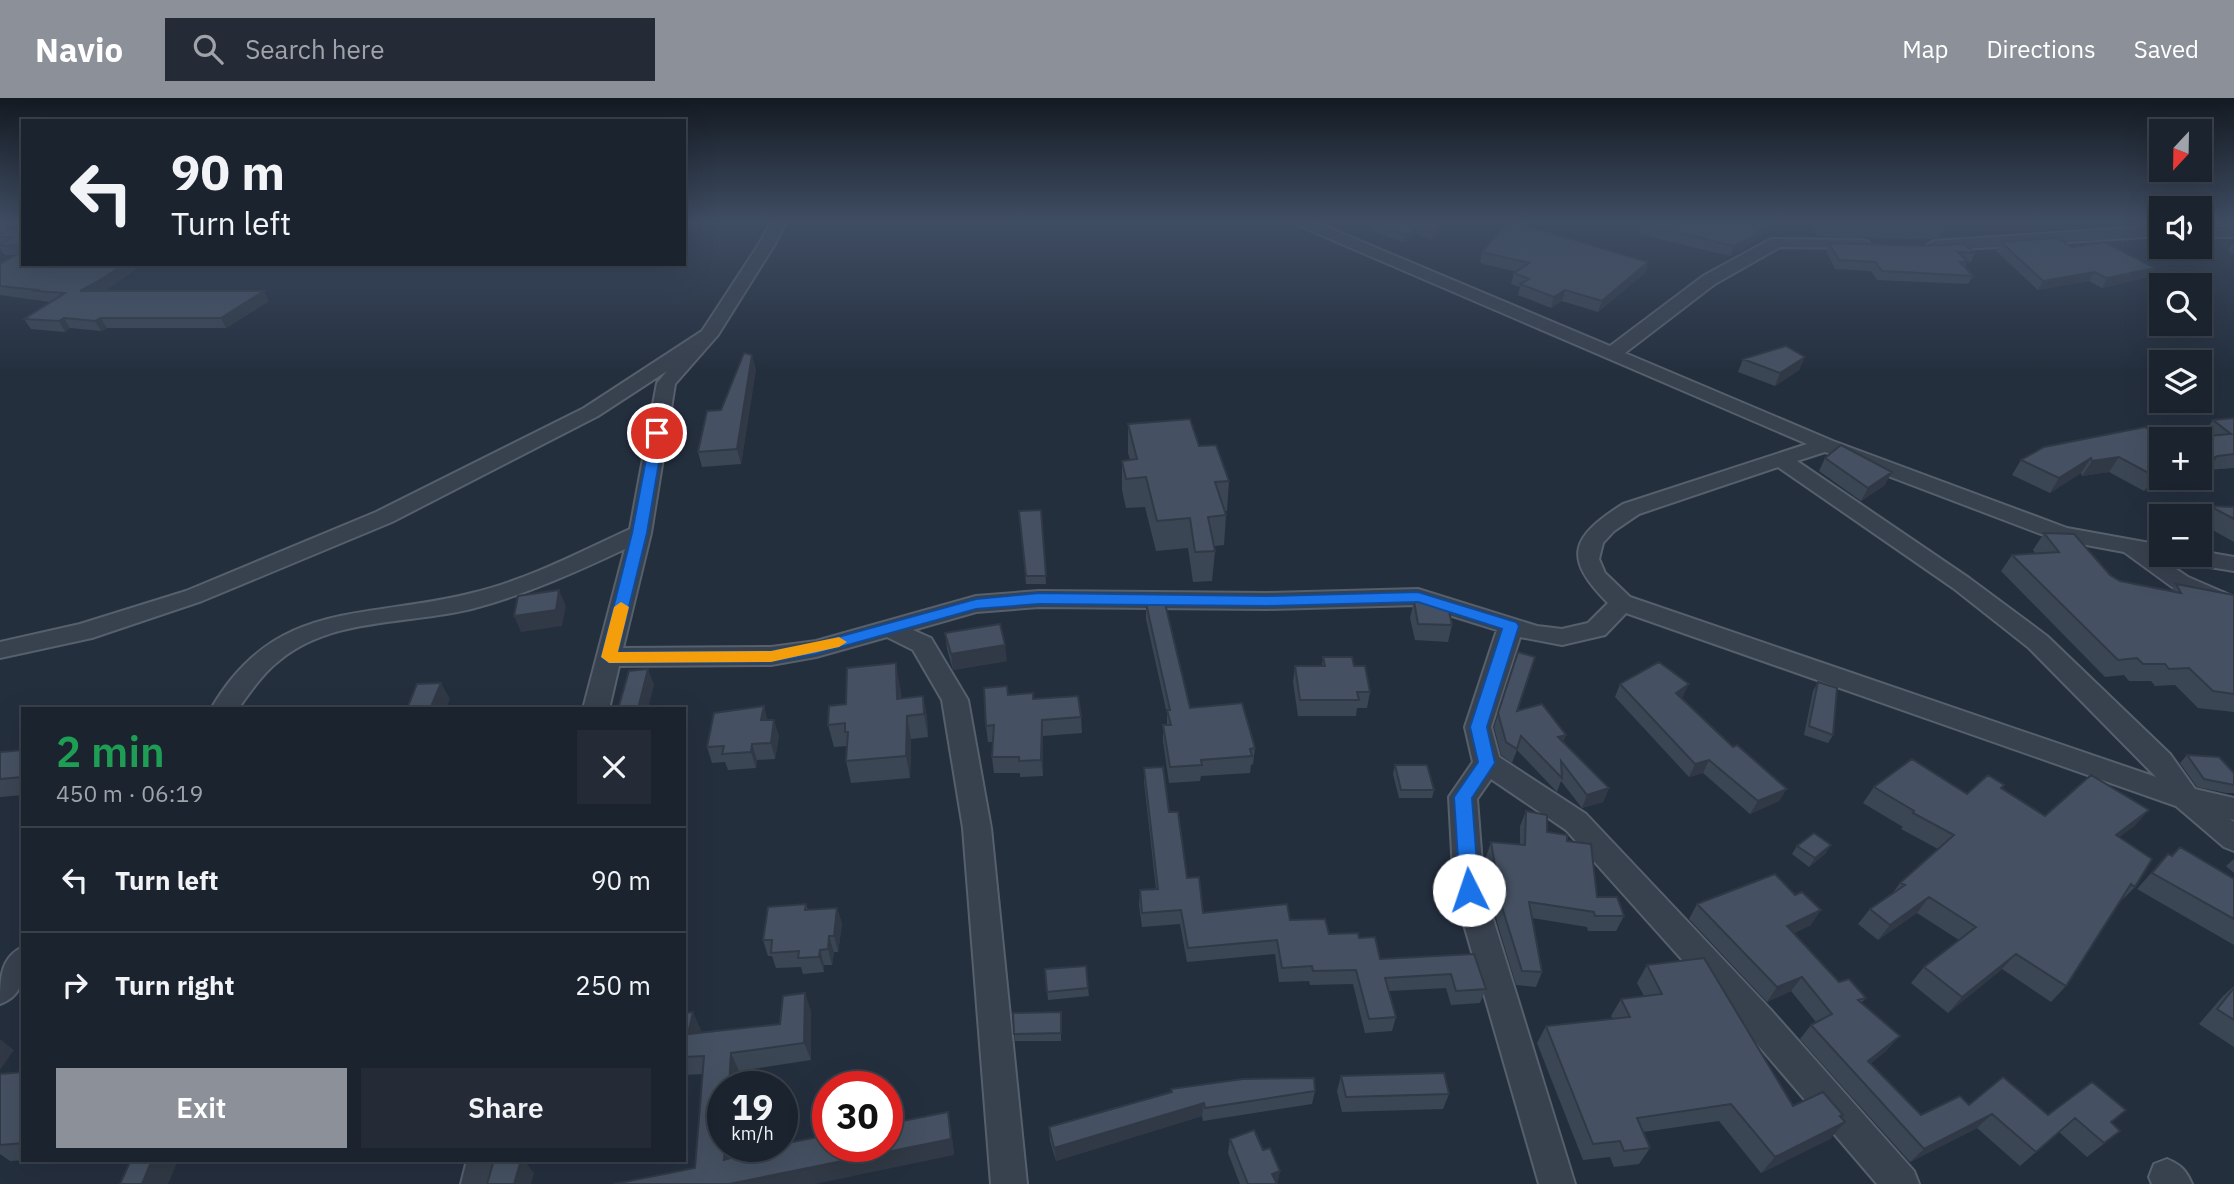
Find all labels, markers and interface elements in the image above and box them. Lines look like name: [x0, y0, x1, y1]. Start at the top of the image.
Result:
search box: [165, 18, 655, 81]
text: Navio: [35, 28, 123, 71]
icon: search: [189, 30, 227, 68]
text: Search here: [245, 32, 385, 66]
text: Map: [1902, 33, 1948, 65]
text: Directions: [1986, 33, 2096, 65]
text: Saved: [2134, 33, 2199, 65]
north arrow: [2149, 119, 2212, 182]
map controls: [2149, 119, 2212, 567]
text: 90 m: [171, 140, 285, 203]
icon: left: [56, 147, 147, 238]
button: sound: [2149, 196, 2212, 259]
text: Turn left: [171, 202, 291, 244]
button: search: [2149, 273, 2212, 336]
button: layers: [2149, 350, 2212, 413]
pin: [627, 403, 687, 463]
icon: arrive: [638, 414, 676, 452]
button: +: [2149, 427, 2212, 490]
button: −: [2149, 504, 2212, 567]
text: 2 min: [56, 724, 165, 779]
button: close: [577, 730, 651, 804]
text: 450 m · 06:19: [56, 778, 203, 808]
position arrow: [1432, 853, 1506, 927]
icon: left: [56, 861, 94, 899]
text: Turn left: [115, 863, 218, 897]
text: 90 m: [591, 863, 651, 897]
icon: right: [56, 966, 94, 1004]
text: Turn right: [115, 968, 234, 1002]
text: 250 m: [575, 968, 651, 1002]
button: Exit: [56, 1068, 347, 1148]
button: Share: [361, 1068, 651, 1148]
speed limit sign: 30: [812, 1071, 903, 1162]
text: 19: [731, 1084, 774, 1130]
text: km/h: [731, 1122, 774, 1145]

